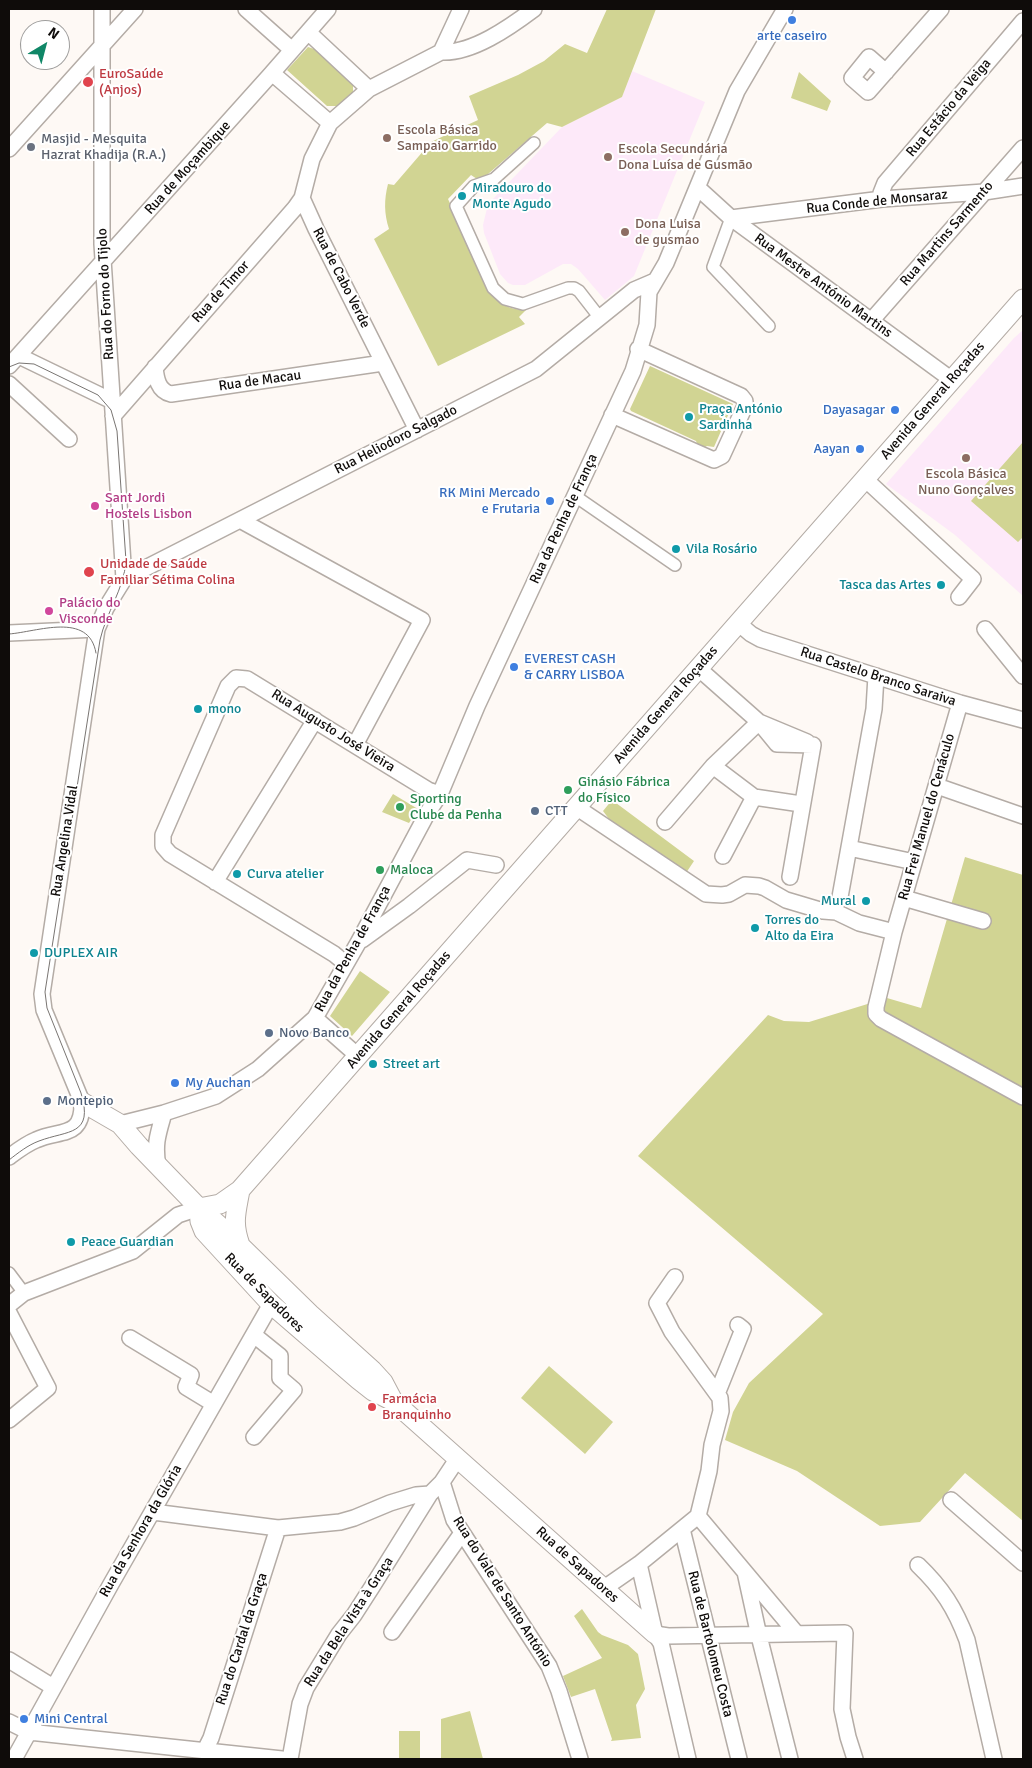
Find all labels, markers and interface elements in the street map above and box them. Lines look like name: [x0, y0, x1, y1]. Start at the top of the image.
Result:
marker: arte caseiro: [786, 14, 798, 26]
north arrow: [20, 20, 70, 70]
text: N: [45, 24, 63, 43]
place label: arte caseiro: [757, 28, 827, 44]
street label: Rua Estácio da Veiga: [903, 55, 995, 161]
place label: EuroSaúde (Anjos): [99, 66, 164, 98]
marker: EuroSaúde (Anjos): [81, 75, 95, 89]
street label: Rua de Moçambique: [142, 118, 234, 218]
place label: Escola Básica Sampaio Garrido: [397, 122, 497, 154]
place label: Masjid - Mesquita Hazrat Khadija (R.A.): [41, 131, 166, 164]
marker: Escola Básica Sampaio Garrido: [381, 132, 393, 144]
marker: Masjid - Mesquita Hazrat Khadija (R.A.): [25, 141, 37, 153]
place label: Escola Secundária Dona Luísa de Gusmão: [618, 141, 753, 174]
marker: Escola Secundária Dona Luísa de Gusmão: [602, 151, 614, 163]
street label: Rua Martins Sarmento: [897, 178, 997, 290]
place label: Miradouro do Monte Agudo: [472, 180, 551, 212]
street label: Rua Conde de Monsaraz: [805, 186, 949, 218]
marker: Miradouro do Monte Agudo: [456, 190, 468, 202]
place label: Dona Luisa de gusmao: [635, 216, 701, 248]
street label: Rua de Cabo Verde: [308, 225, 374, 331]
marker: Dona Luisa de gusmao: [619, 226, 631, 238]
street label: Rua do Forno do Tijolo: [94, 228, 118, 360]
street label: Rua Mestre António Martins: [751, 230, 895, 342]
street label: Rua de Timor: [189, 258, 253, 326]
street label: Avenida General Roçadas: [877, 339, 989, 463]
street label: Rua de Macau: [218, 367, 302, 395]
place label: Praça António Sardinha: [699, 401, 783, 434]
street label: Rua Heliodoro Salgado: [332, 402, 460, 478]
place label: Dayasagar: [823, 402, 885, 418]
marker: Dayasagar: [889, 404, 901, 416]
marker: Praça António Sardinha: [683, 411, 695, 423]
place label: Aayan: [813, 441, 850, 457]
marker: Aayan: [854, 443, 866, 455]
street label: Rua da Penha de França: [526, 451, 602, 587]
marker: Escola Básica Nuno Gonçalves: [960, 452, 972, 464]
place label: Escola Básica Nuno Gonçalves: [918, 466, 1014, 498]
place label: RK Mini Mercado e Frutaria: [439, 485, 540, 518]
place label: Sant Jordi Hostels Lisbon: [105, 490, 192, 522]
marker: RK Mini Mercado e Frutaria: [544, 495, 556, 507]
marker: Sant Jordi Hostels Lisbon: [89, 500, 101, 512]
place label: Vila Rosário: [686, 541, 757, 557]
marker: Vila Rosário: [670, 543, 682, 555]
place label: Unidade de Saúde Familiar Sétima Colina: [100, 556, 235, 588]
marker: Unidade de Saúde Familiar Sétima Colina: [82, 565, 96, 579]
place label: Tasca das Artes: [840, 577, 931, 593]
marker: Tasca das Artes: [935, 579, 947, 591]
place label: Palácio do Visconde: [59, 595, 121, 628]
marker: Palácio do Visconde: [43, 605, 55, 617]
street label: Avenida General Roçadas: [610, 643, 722, 767]
street label: Rua Castelo Branco Saraiva: [798, 644, 958, 710]
place label: EVEREST CASH & CARRY LISBOA: [524, 651, 624, 684]
marker: EVEREST CASH & CARRY LISBOA: [508, 661, 520, 673]
street label: Rua Augusto José Vieira: [268, 686, 398, 776]
place label: mono: [208, 701, 241, 717]
marker: mono: [192, 703, 204, 715]
street label: Rua Frei Manuel do Cenáculo: [895, 732, 959, 902]
place label: Ginásio Fábrica do Físico: [578, 774, 670, 806]
street label: Rua Angelina Vidal: [48, 784, 82, 898]
marker: Ginásio Fábrica do Físico: [562, 784, 574, 796]
place label: Sporting Clube da Penha: [410, 791, 502, 824]
marker: Sporting Clube da Penha: [394, 801, 406, 813]
place label: CTT: [545, 803, 568, 819]
marker: CTT: [529, 805, 541, 817]
place label: Maloca: [390, 862, 433, 878]
marker: Maloca: [374, 864, 386, 876]
place label: Curva atelier: [247, 866, 324, 882]
marker: Curva atelier: [231, 868, 243, 880]
street label: Rua da Penha de França: [311, 883, 395, 1015]
place label: Mural: [821, 893, 856, 909]
marker: Mural: [860, 895, 872, 907]
place label: Torres do Alto da Eira: [765, 912, 834, 944]
marker: Torres do Alto da Eira: [749, 922, 761, 934]
place label: DUPLEX AIR: [44, 945, 118, 961]
marker: DUPLEX AIR: [28, 947, 40, 959]
street label: Avenida General Roçadas: [343, 948, 455, 1072]
place label: Novo Banco: [279, 1025, 349, 1041]
marker: Novo Banco: [263, 1027, 275, 1039]
place label: Street art: [383, 1056, 440, 1072]
marker: Street art: [367, 1058, 379, 1070]
place label: My Auchan: [185, 1075, 251, 1091]
marker: My Auchan: [169, 1077, 181, 1089]
place label: Montepio: [57, 1093, 113, 1109]
marker: Montepio: [41, 1095, 53, 1107]
place label: Peace Guardian: [81, 1234, 174, 1250]
marker: Peace Guardian: [65, 1236, 77, 1248]
street label: Rua de Sapadores: [221, 1250, 307, 1336]
place label: Farmácia Branquinho: [382, 1391, 451, 1424]
marker: Farmácia Branquinho: [366, 1401, 378, 1413]
street label: Rua da Senhora da Glória: [96, 1462, 186, 1600]
street label: Rua do Vale de Santo António: [449, 1514, 555, 1670]
street label: Rua de Sapadores: [532, 1523, 622, 1607]
street label: Rua da Bela Vista à Graça: [301, 1554, 397, 1690]
street label: Rua de Bartolomeu Costa: [684, 1569, 736, 1719]
street label: Rua do Cardal da Graça: [213, 1571, 271, 1707]
place label: Mini Central: [34, 1711, 108, 1727]
marker: Mini Central: [18, 1713, 30, 1725]

